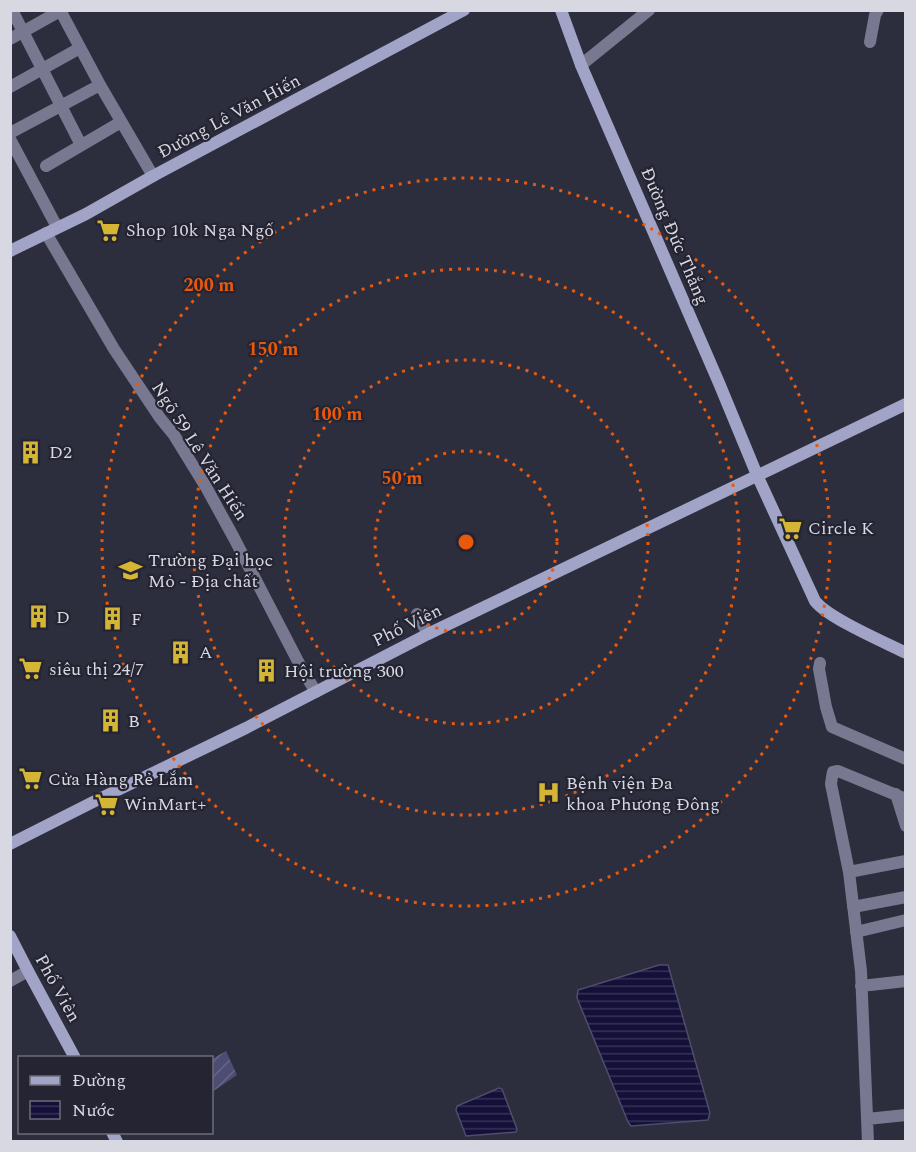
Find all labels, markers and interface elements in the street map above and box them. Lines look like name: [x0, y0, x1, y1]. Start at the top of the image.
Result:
street label: Đường Lê Văn Hiến: [153, 67, 306, 166]
street label: Đường Đức Thắng: [633, 163, 716, 309]
supermarket icon: Shop 10k Nga Ngố: [95, 217, 121, 243]
place label: Shop 10k Nga Ngố: [126, 217, 274, 244]
text: 200 m: [183, 272, 235, 299]
text: 150 m: [247, 336, 299, 363]
street label: Ngõ 59 Lê Văn Hiến: [144, 376, 255, 526]
text: 100 m: [311, 401, 363, 428]
building icon: D2: [18, 439, 44, 465]
place label: D2: [49, 439, 72, 466]
text: 50 m: [382, 465, 422, 492]
supermarket icon: Circle K: [777, 515, 803, 541]
place label: Circle K: [808, 515, 874, 542]
centre of rings: [456, 532, 476, 552]
place label: Trường Đại học Mỏ - Địa chất: [148, 547, 273, 595]
school or university icon: Trường Đại học Mỏ - Địa chất: [117, 557, 143, 583]
street label: Phố Viên: [368, 597, 447, 654]
building icon: D: [25, 604, 51, 630]
place label: D: [56, 604, 70, 631]
building icon: F: [100, 606, 126, 632]
place label: F: [131, 606, 142, 633]
building icon: A: [168, 639, 194, 665]
place label: A: [199, 639, 213, 666]
supermarket icon: siêu thị 24/7: [18, 656, 44, 682]
place label: siêu thị 24/7: [49, 656, 144, 683]
building icon: Hội trường 300: [253, 658, 279, 684]
place label: Hội trường 300: [284, 658, 404, 685]
building icon: B: [97, 708, 123, 734]
place label: B: [128, 708, 140, 735]
supermarket icon: Cửa Hàng Rẻ Lắm: [17, 766, 43, 792]
place label: Cửa Hàng Rẻ Lắm: [48, 766, 193, 793]
place label: Bệnh viện Đa khoa Phương Đông: [566, 770, 720, 818]
hospital icon: Bệnh viện Đa khoa Phương Đông: [535, 780, 561, 806]
supermarket icon: WinMart+: [93, 791, 119, 817]
place label: WinMart+: [124, 791, 206, 818]
street label: Phố Viên: [28, 949, 87, 1027]
legend: [18, 1056, 213, 1134]
text: Đường: [72, 1067, 126, 1094]
text: Nước: [72, 1097, 115, 1124]

